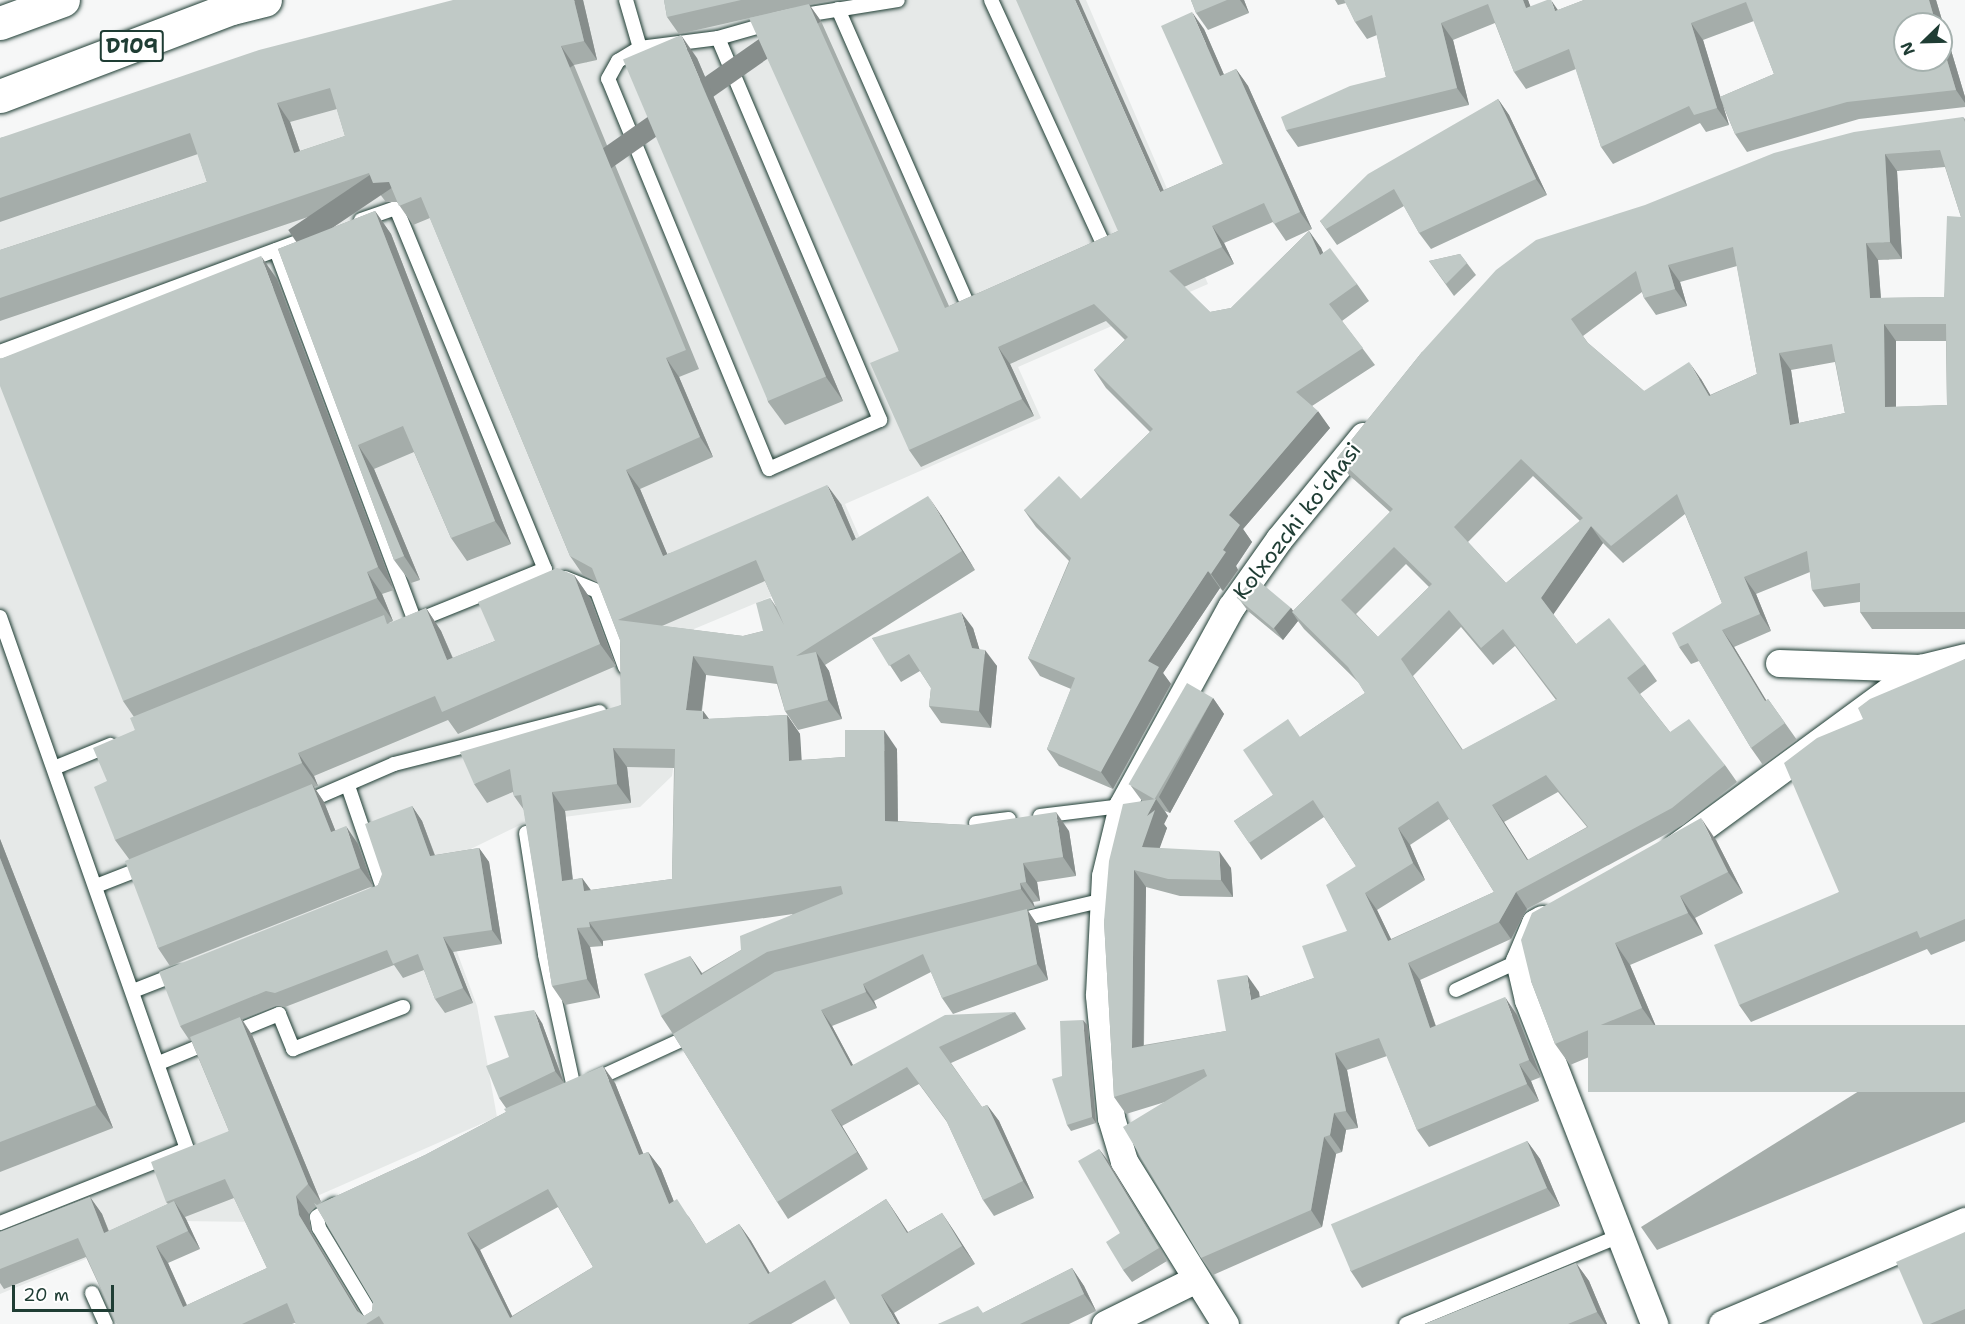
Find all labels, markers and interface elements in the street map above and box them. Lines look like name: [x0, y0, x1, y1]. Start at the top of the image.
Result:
north arrow: [1893, 12, 1953, 72]
road number: D109: [99, 28, 165, 64]
text: N: [1896, 39, 1920, 58]
street label: Kolxozchi koʻchasi: [1227, 437, 1367, 605]
scale bar: [15, 1273, 117, 1311]
text: 20 m: [23, 1283, 69, 1307]

